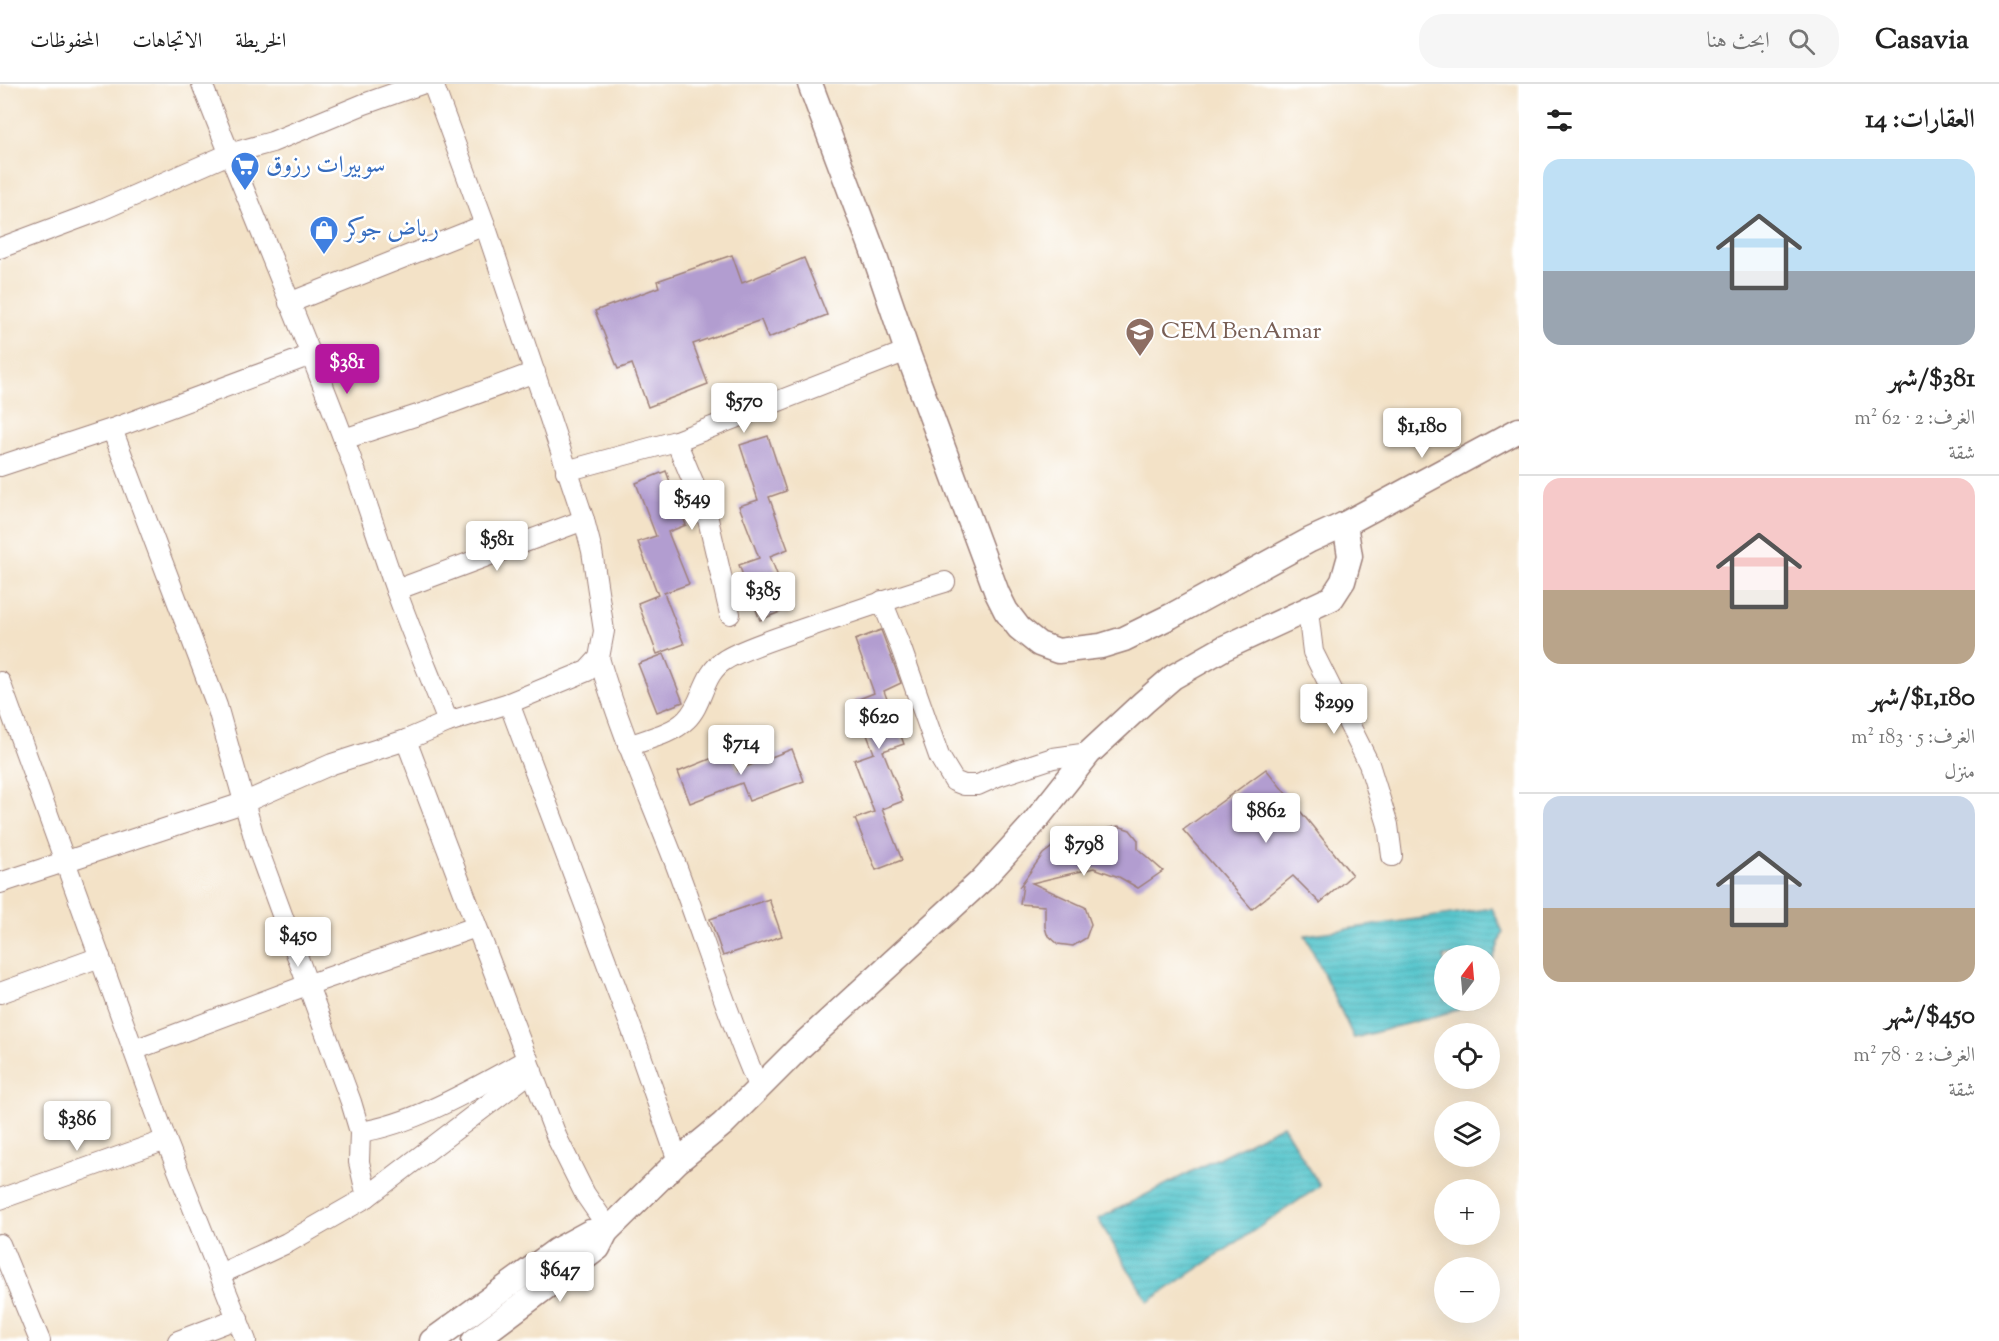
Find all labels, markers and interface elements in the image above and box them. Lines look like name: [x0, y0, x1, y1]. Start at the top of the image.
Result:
search box: [1419, 14, 1839, 68]
text: Casavia: [1875, 21, 1969, 61]
icon: search: [1785, 25, 1818, 58]
text: ابحث هنا: [1707, 26, 1770, 58]
text: المحفوظات: [30, 27, 99, 57]
text: الاتجاهات: [132, 27, 202, 57]
text: الخريطة: [235, 27, 286, 57]
text: العقارات: 14: [1865, 102, 1975, 139]
icon: filters: [1543, 104, 1576, 137]
place label: سوبيرات رزوق: [266, 149, 385, 183]
supermarket icon: سوبيرات رزوق: [229, 150, 261, 192]
icon: home: [1705, 198, 1813, 306]
place label: رياض جوكر: [342, 213, 439, 247]
shop icon: رياض جوكر: [308, 214, 340, 256]
place label: CEM BenAmar: [1161, 315, 1322, 349]
school or university icon: CEM BenAmar: [1124, 316, 1156, 358]
pin: $381: [311, 344, 383, 395]
text: $381: [329, 349, 365, 378]
text: $381/شهر: [1888, 361, 1975, 398]
pin: $570: [708, 383, 780, 434]
text: $570: [725, 388, 763, 417]
text: الغرف: 2 · 62 m²: [1854, 405, 1975, 434]
pin: $1,180: [1373, 408, 1471, 459]
text: $1,180: [1397, 413, 1447, 442]
text: شقة: [1949, 440, 1975, 469]
pin: $549: [656, 480, 728, 531]
text: $549: [673, 485, 711, 514]
icon: home: [1705, 517, 1813, 625]
pin: $581: [461, 521, 533, 572]
text: $581: [480, 526, 514, 555]
pin: $385: [727, 572, 799, 623]
text: $385: [745, 577, 781, 606]
text: $1,180/شهر: [1870, 680, 1975, 717]
pin: $299: [1298, 684, 1370, 735]
text: $299: [1314, 689, 1354, 718]
pin: $620: [843, 699, 915, 750]
text: $620: [859, 704, 899, 733]
text: الغرف: 5 · 183 m²: [1851, 724, 1975, 753]
pin: $714: [705, 725, 777, 776]
text: $714: [722, 730, 760, 759]
text: منزل: [1944, 759, 1975, 788]
pin: $862: [1230, 793, 1302, 844]
text: $862: [1246, 798, 1286, 827]
pin: $798: [1048, 826, 1120, 877]
text: $798: [1064, 831, 1104, 860]
icon: home: [1705, 835, 1813, 943]
pin: $450: [262, 917, 334, 968]
text: $450: [279, 922, 317, 951]
north arrow: [1434, 945, 1500, 1011]
map controls: [1434, 945, 1500, 1323]
text: $450/شهر: [1885, 998, 1975, 1035]
button: locate: [1434, 1023, 1500, 1089]
text: الغرف: 2 · 78 m²: [1853, 1042, 1975, 1071]
text: شقة: [1949, 1077, 1975, 1106]
pin: $386: [41, 1101, 113, 1152]
button: layers: [1434, 1101, 1500, 1167]
text: $386: [58, 1106, 96, 1135]
button: +: [1434, 1179, 1500, 1245]
pin: $647: [524, 1252, 596, 1303]
text: $647: [540, 1257, 580, 1286]
button: −: [1434, 1257, 1500, 1323]

